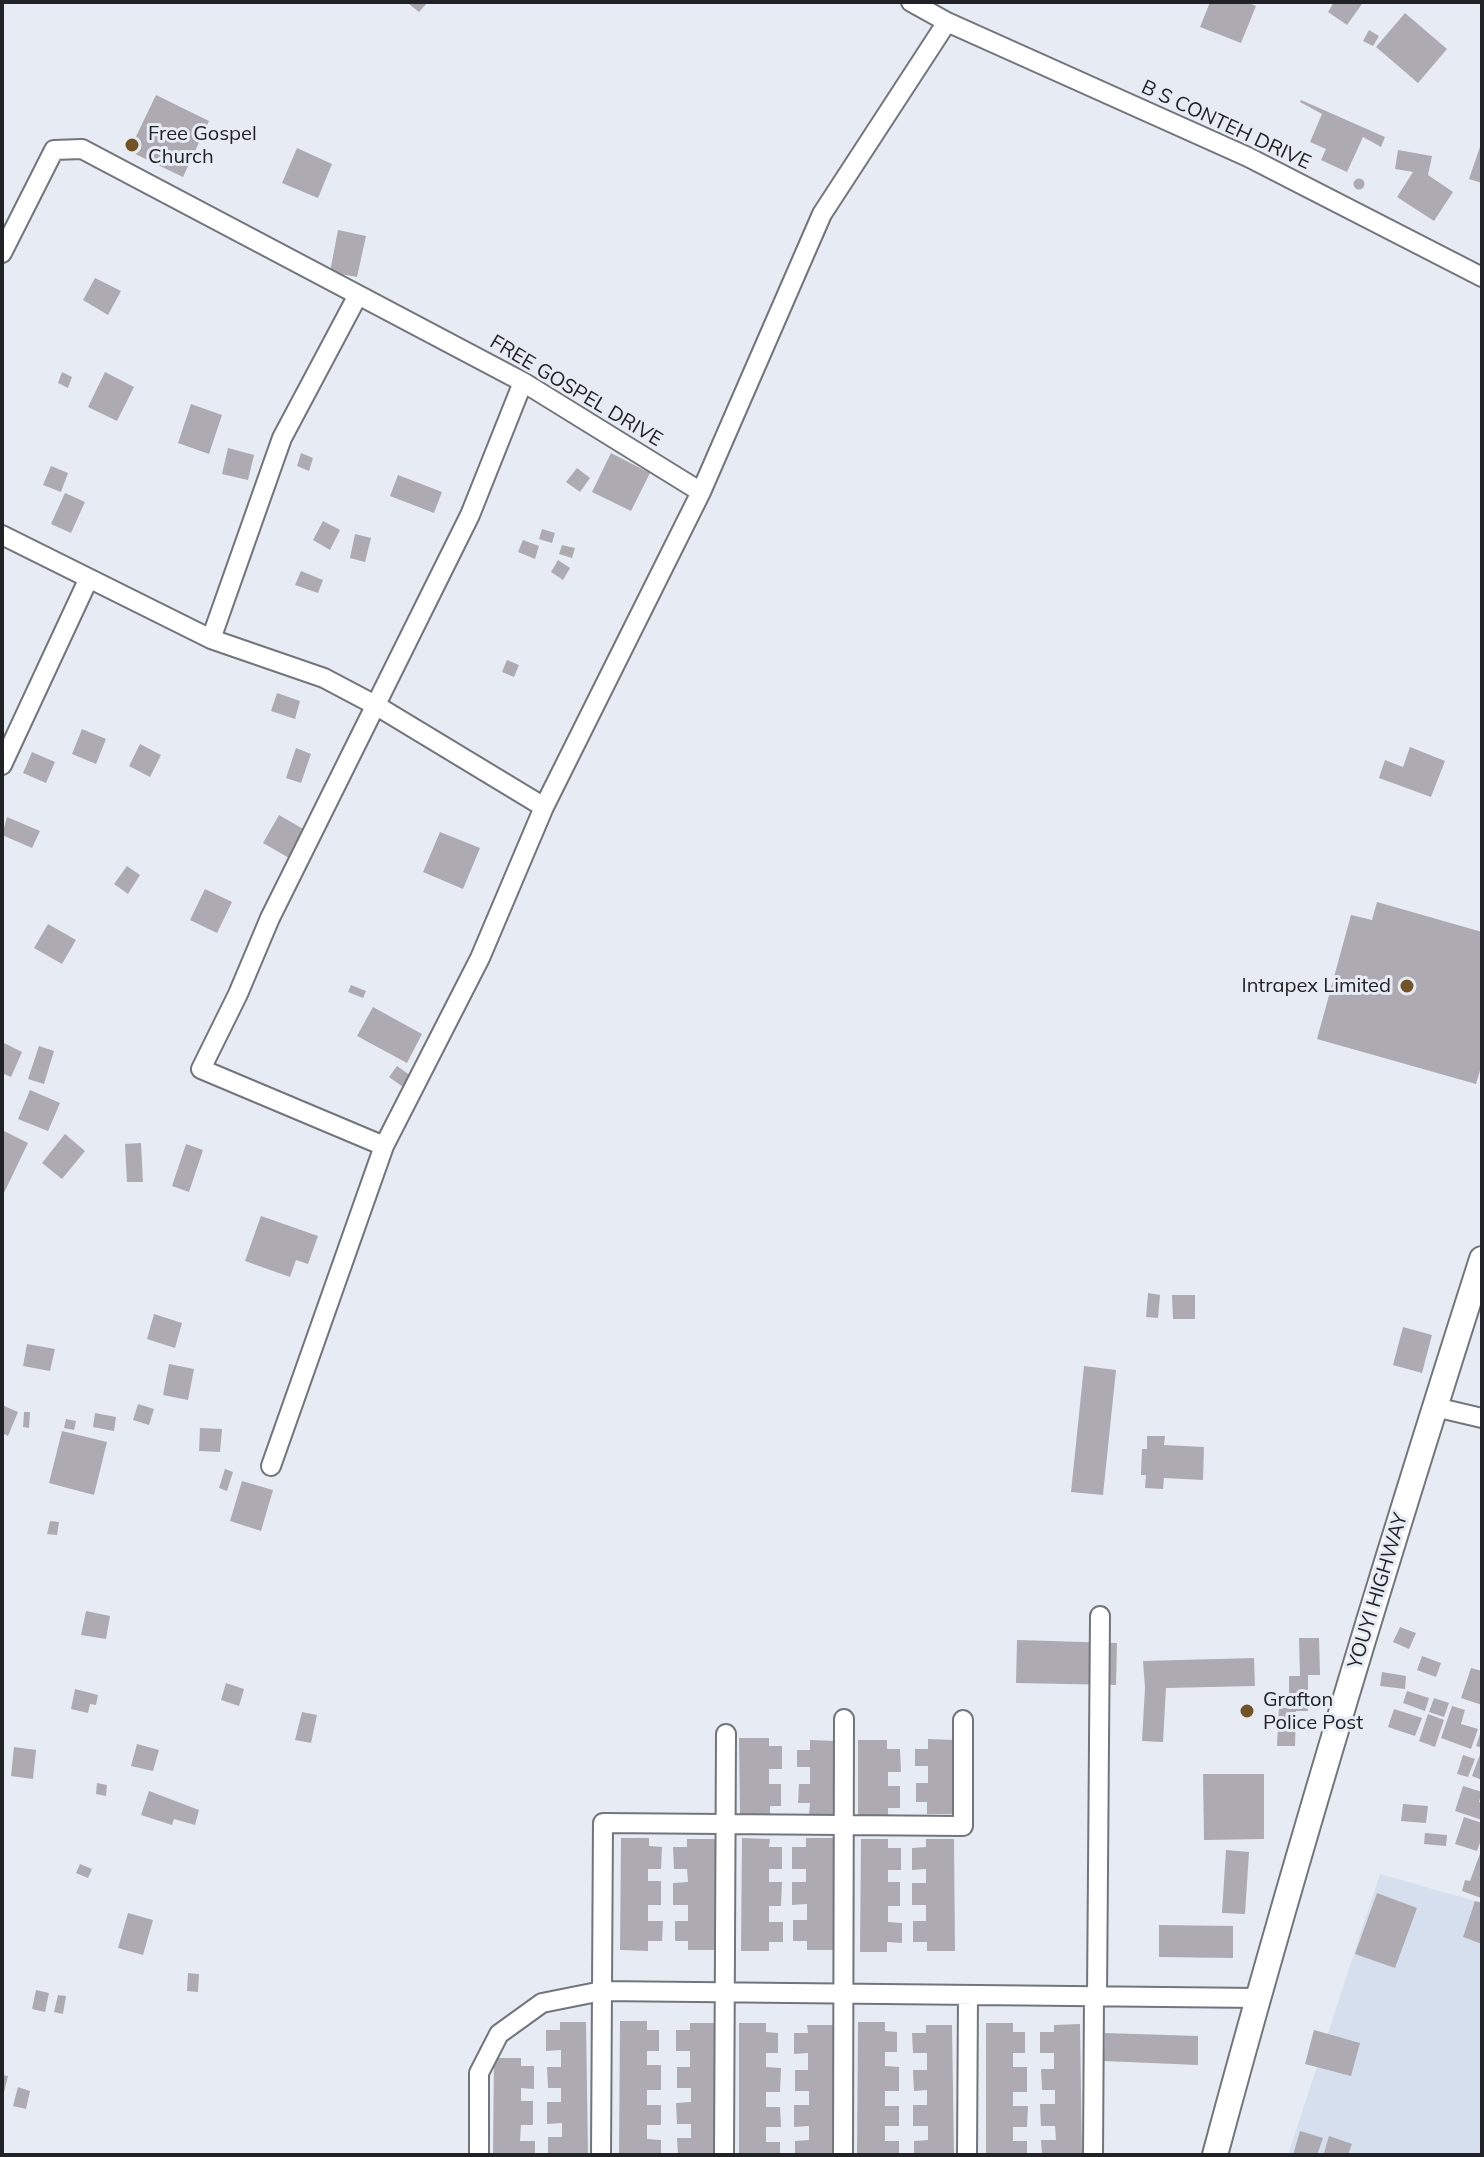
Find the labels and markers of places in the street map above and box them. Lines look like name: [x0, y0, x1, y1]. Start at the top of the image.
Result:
place label: Free Gospel Church: [148, 122, 257, 169]
marker: Free Gospel Church: [123, 136, 141, 154]
place label: Intrapex Limited: [1241, 974, 1391, 998]
marker: Intrapex Limited: [1398, 977, 1416, 995]
place label: Grafton Police Post: [1263, 1688, 1363, 1735]
marker: Grafton Police Post: [1238, 1702, 1256, 1720]

